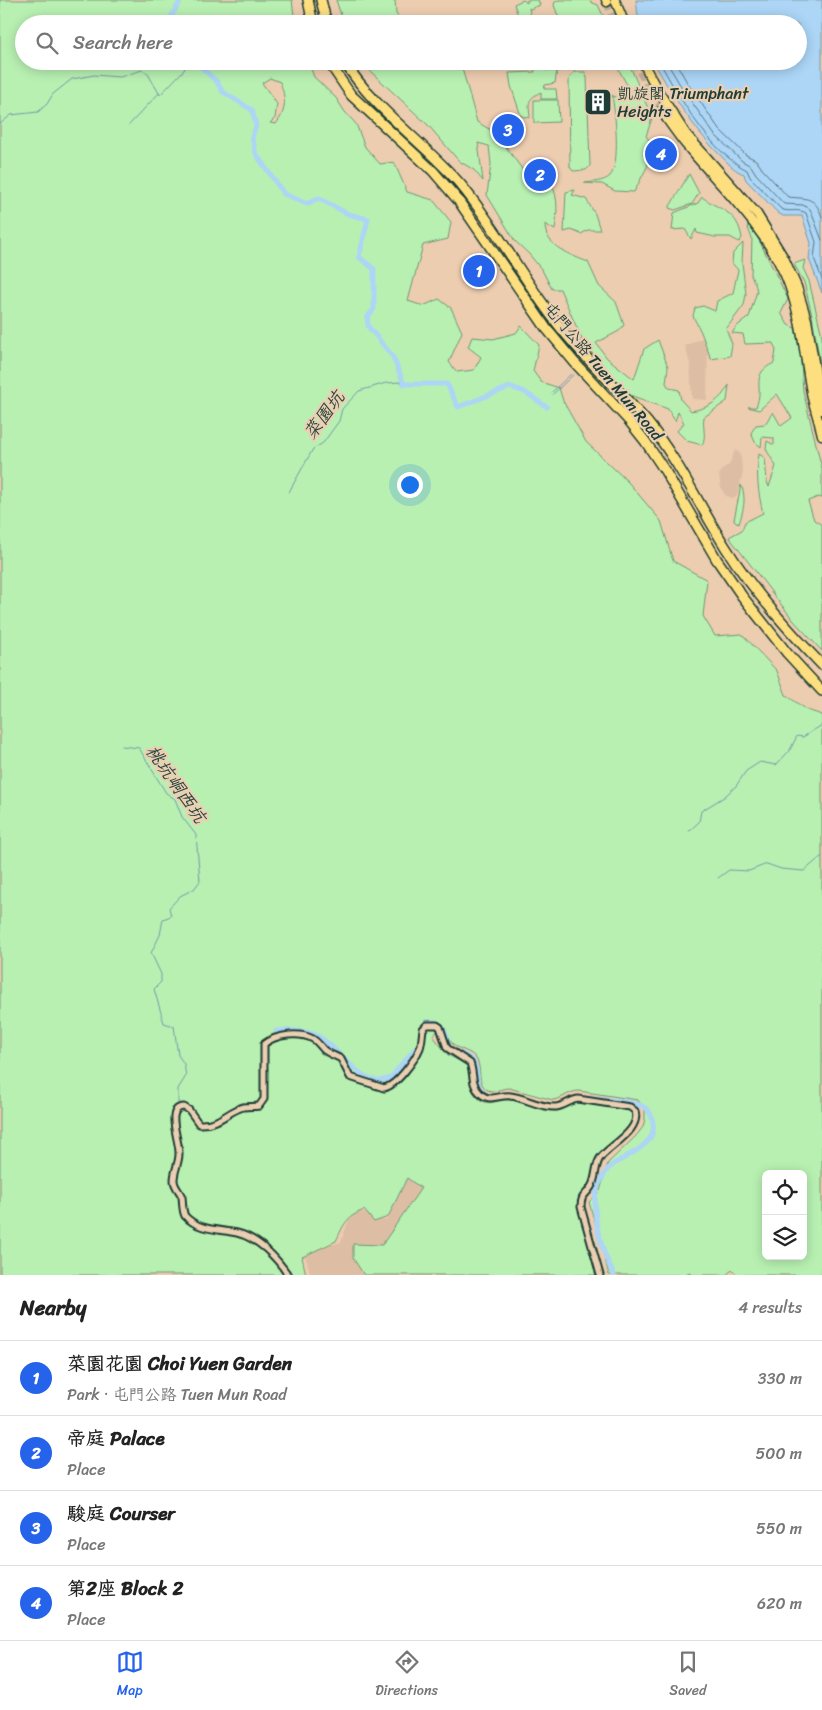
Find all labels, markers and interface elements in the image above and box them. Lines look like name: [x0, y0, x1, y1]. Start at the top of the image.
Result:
search box: [15, 15, 807, 70]
text: Search here: [73, 26, 173, 59]
icon: search: [33, 29, 61, 57]
place label: 凱旋閣 Triumphant Heights: [617, 79, 749, 126]
building icon: 凱旋閣 Triumphant Heights: [583, 87, 613, 117]
pin: 3: [492, 111, 524, 149]
pin: 4: [645, 135, 677, 173]
pin: 2: [524, 156, 556, 194]
pin: 1: [463, 252, 495, 290]
street label: 屯門公路 Tuen Mun Road: [536, 295, 672, 449]
water label: 菜園坑: [295, 382, 354, 446]
your location: [397, 472, 423, 498]
water label: 桃坑峒西坑: [137, 738, 216, 832]
map controls: [762, 1170, 807, 1260]
button: locate: [762, 1170, 807, 1215]
button: layers: [762, 1215, 807, 1260]
text: Nearby: [20, 1289, 86, 1327]
text: 4 results: [738, 1293, 802, 1322]
text: 菜園花園 Choi Yuen Garden: [67, 1347, 292, 1380]
text: 1: [33, 1364, 39, 1393]
text: 330 m: [758, 1364, 802, 1393]
text: Park · 屯門公路 Tuen Mun Road: [67, 1380, 287, 1409]
text: 帝庭 Palace: [67, 1422, 165, 1455]
text: 2: [31, 1439, 41, 1468]
text: 500 m: [756, 1439, 802, 1468]
text: Place: [67, 1455, 106, 1484]
text: 駿庭 Courser: [67, 1497, 175, 1530]
text: 3: [32, 1514, 40, 1543]
text: 550 m: [756, 1514, 802, 1543]
text: Place: [67, 1530, 106, 1559]
text: 第2座 Block 2: [67, 1572, 183, 1605]
text: 4: [31, 1589, 41, 1618]
text: 620 m: [757, 1589, 802, 1618]
text: Place: [67, 1605, 106, 1634]
tab: Map: [116, 1648, 144, 1703]
tab: Directions: [375, 1648, 438, 1703]
tab: Saved: [669, 1648, 706, 1703]

